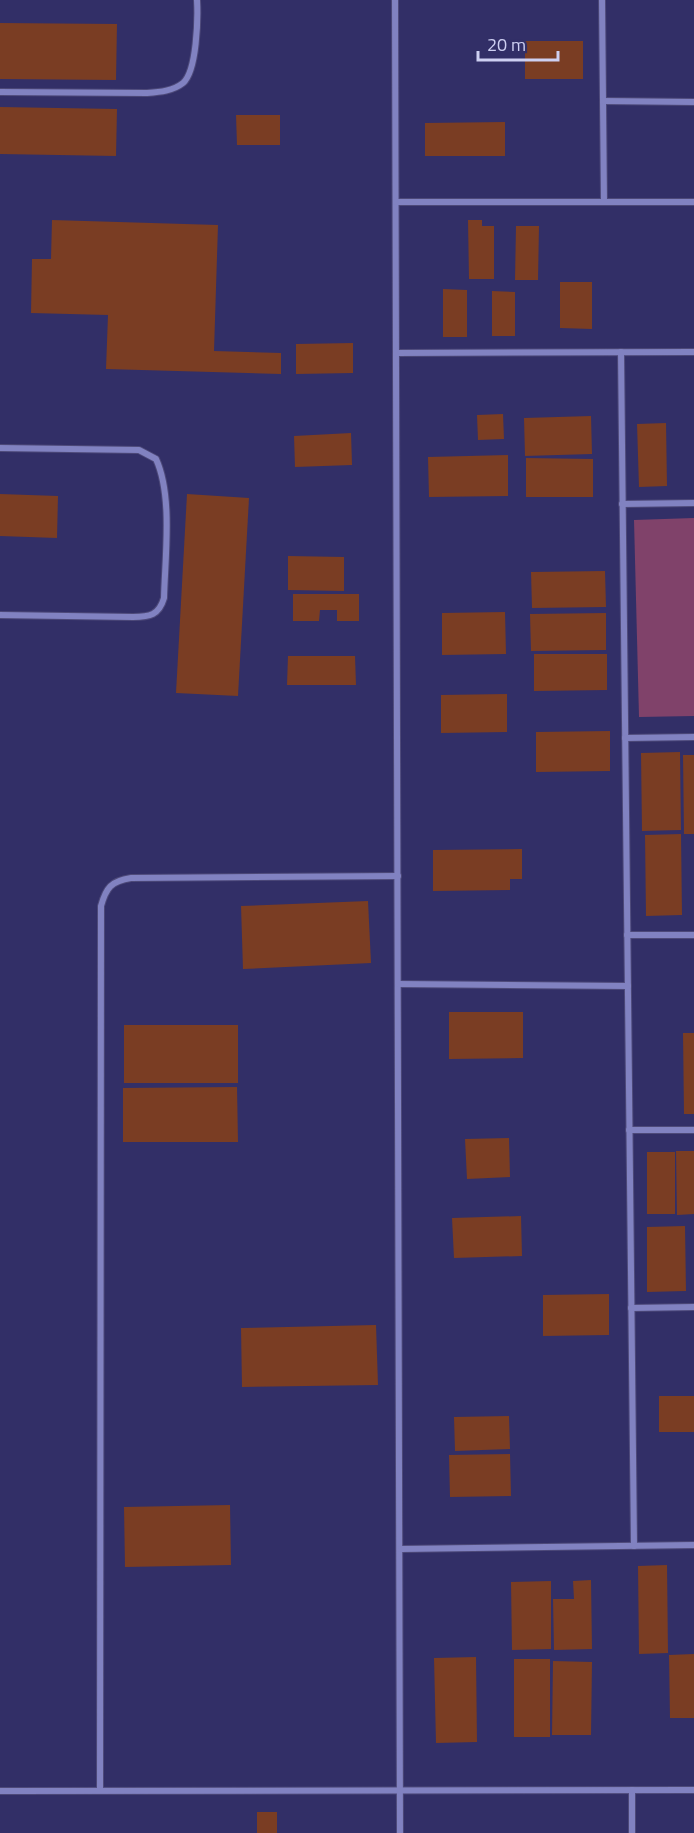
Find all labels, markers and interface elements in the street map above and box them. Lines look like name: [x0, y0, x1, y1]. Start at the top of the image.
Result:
scale bar: [478, 24, 558, 62]
text: 20 m: [487, 31, 526, 58]

